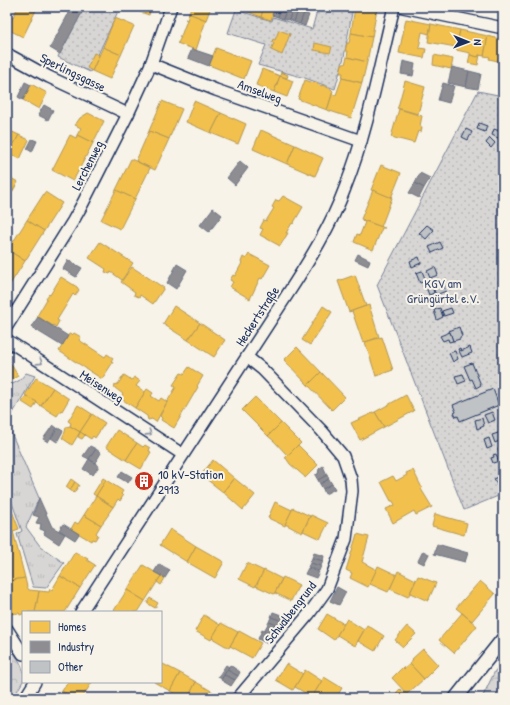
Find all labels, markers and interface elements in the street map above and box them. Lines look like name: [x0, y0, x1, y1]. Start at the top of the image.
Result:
north arrow: [448, 22, 488, 62]
text: N: [471, 39, 485, 45]
street label: Sperlingsgasse: [37, 48, 109, 96]
street label: Amselweg: [235, 75, 285, 107]
street label: Lerchenweg: [67, 137, 107, 193]
park label: KGV am Grüngürtel e.V.: [407, 274, 479, 307]
street label: Heckertstraße: [231, 283, 283, 349]
one-way arrow: [36, 357, 43, 364]
street label: Meisenweg: [77, 365, 128, 407]
one-way arrow: [145, 428, 152, 435]
place label: 10 kV-Station 2913: [158, 465, 224, 498]
building icon: 10 kV-Station 2913: [133, 470, 155, 492]
street label: Schwalbengrund: [260, 577, 320, 647]
legend: [22, 611, 162, 683]
text: Homes: [58, 618, 86, 635]
text: Industry: [58, 638, 94, 655]
text: Other: [58, 658, 84, 675]

